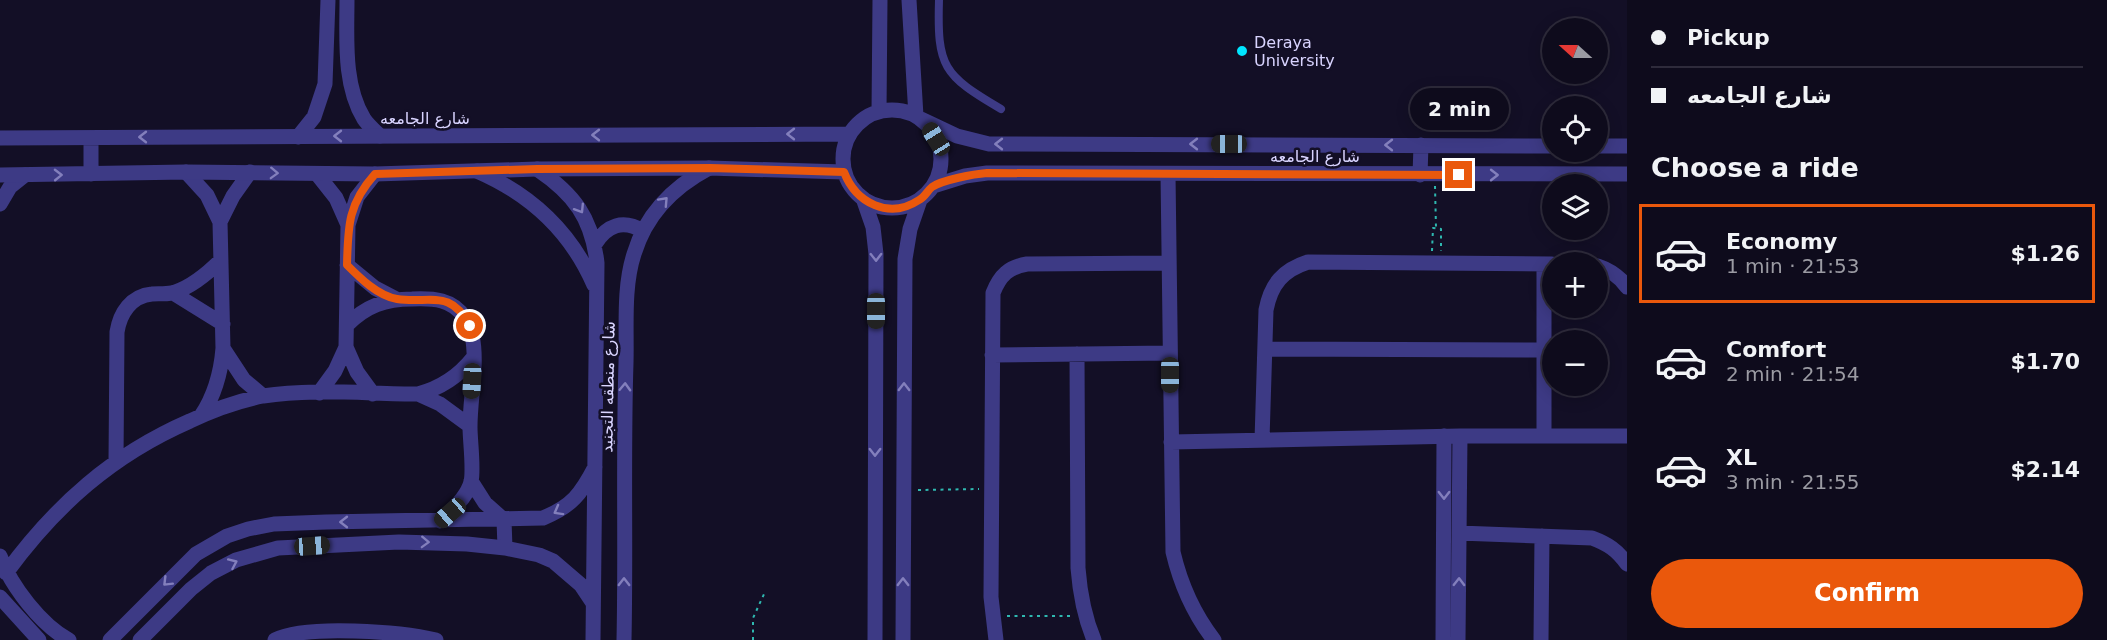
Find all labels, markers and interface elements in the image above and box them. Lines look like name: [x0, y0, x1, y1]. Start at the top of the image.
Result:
north arrow: [1542, 18, 1608, 84]
map controls: [1542, 18, 1608, 396]
text: Pickup: [1687, 25, 1770, 50]
place label: Deraya University: [1254, 33, 1335, 70]
marker: Deraya University: [1235, 44, 1249, 58]
text: شارع الجامعه: [1687, 83, 1832, 108]
callout: 2 min: [1410, 88, 1508, 130]
button: locate: [1542, 96, 1608, 162]
text: 2 min: [1428, 97, 1491, 121]
street label: شارع الجامعه: [380, 109, 470, 129]
car: [919, 119, 953, 159]
one-way arrow: [786, 128, 795, 140]
one-way arrow: [591, 129, 600, 141]
one-way arrow: [333, 130, 342, 143]
one-way arrow: [138, 131, 147, 143]
car: [1211, 135, 1247, 153]
one-way arrow: [995, 138, 1004, 150]
one-way arrow: [1190, 138, 1199, 150]
one-way arrow: [1385, 139, 1394, 151]
street label: شارع الجامعه: [1270, 147, 1360, 167]
text: Choose a ride: [1651, 152, 1859, 183]
route end: [1445, 161, 1472, 188]
one-way arrow: [270, 166, 279, 179]
one-way arrow: [54, 168, 63, 181]
one-way arrow: [1489, 169, 1498, 181]
button: layers: [1542, 174, 1608, 240]
one-way arrow: [657, 197, 668, 208]
one-way arrow: [572, 203, 584, 213]
icon: car: [1654, 227, 1708, 281]
text: Economy: [1726, 229, 1837, 254]
text: $1.26: [2010, 241, 2080, 266]
button: +: [1542, 252, 1608, 318]
one-way arrow: [870, 253, 882, 262]
text: 1 min · 21:53: [1726, 254, 1860, 278]
car: [867, 293, 885, 329]
route start: [456, 312, 483, 339]
street label: شارع منطقه التجنيد: [597, 321, 620, 453]
button: −: [1542, 330, 1608, 396]
icon: car: [1654, 335, 1708, 389]
text: Comfort: [1726, 337, 1826, 362]
text: $1.70: [2010, 349, 2080, 374]
car: [1161, 357, 1179, 393]
text: 2 min · 21:54: [1726, 362, 1860, 386]
car: [462, 363, 482, 399]
one-way arrow: [619, 382, 632, 391]
one-way arrow: [898, 382, 910, 391]
icon: car: [1654, 443, 1708, 497]
text: XL: [1726, 445, 1757, 470]
one-way arrow: [869, 448, 881, 457]
text: $2.14: [2010, 457, 2080, 482]
text: 3 min · 21:55: [1726, 470, 1860, 494]
one-way arrow: [1438, 490, 1450, 499]
car: [431, 494, 469, 532]
one-way arrow: [554, 504, 564, 515]
one-way arrow: [340, 516, 349, 528]
car: [293, 536, 331, 556]
one-way arrow: [421, 536, 430, 549]
one-way arrow: [226, 558, 237, 570]
button: Confirm: [1651, 559, 2083, 628]
one-way arrow: [164, 575, 175, 586]
one-way arrow: [618, 577, 630, 586]
one-way arrow: [897, 577, 909, 586]
one-way arrow: [1453, 577, 1465, 586]

